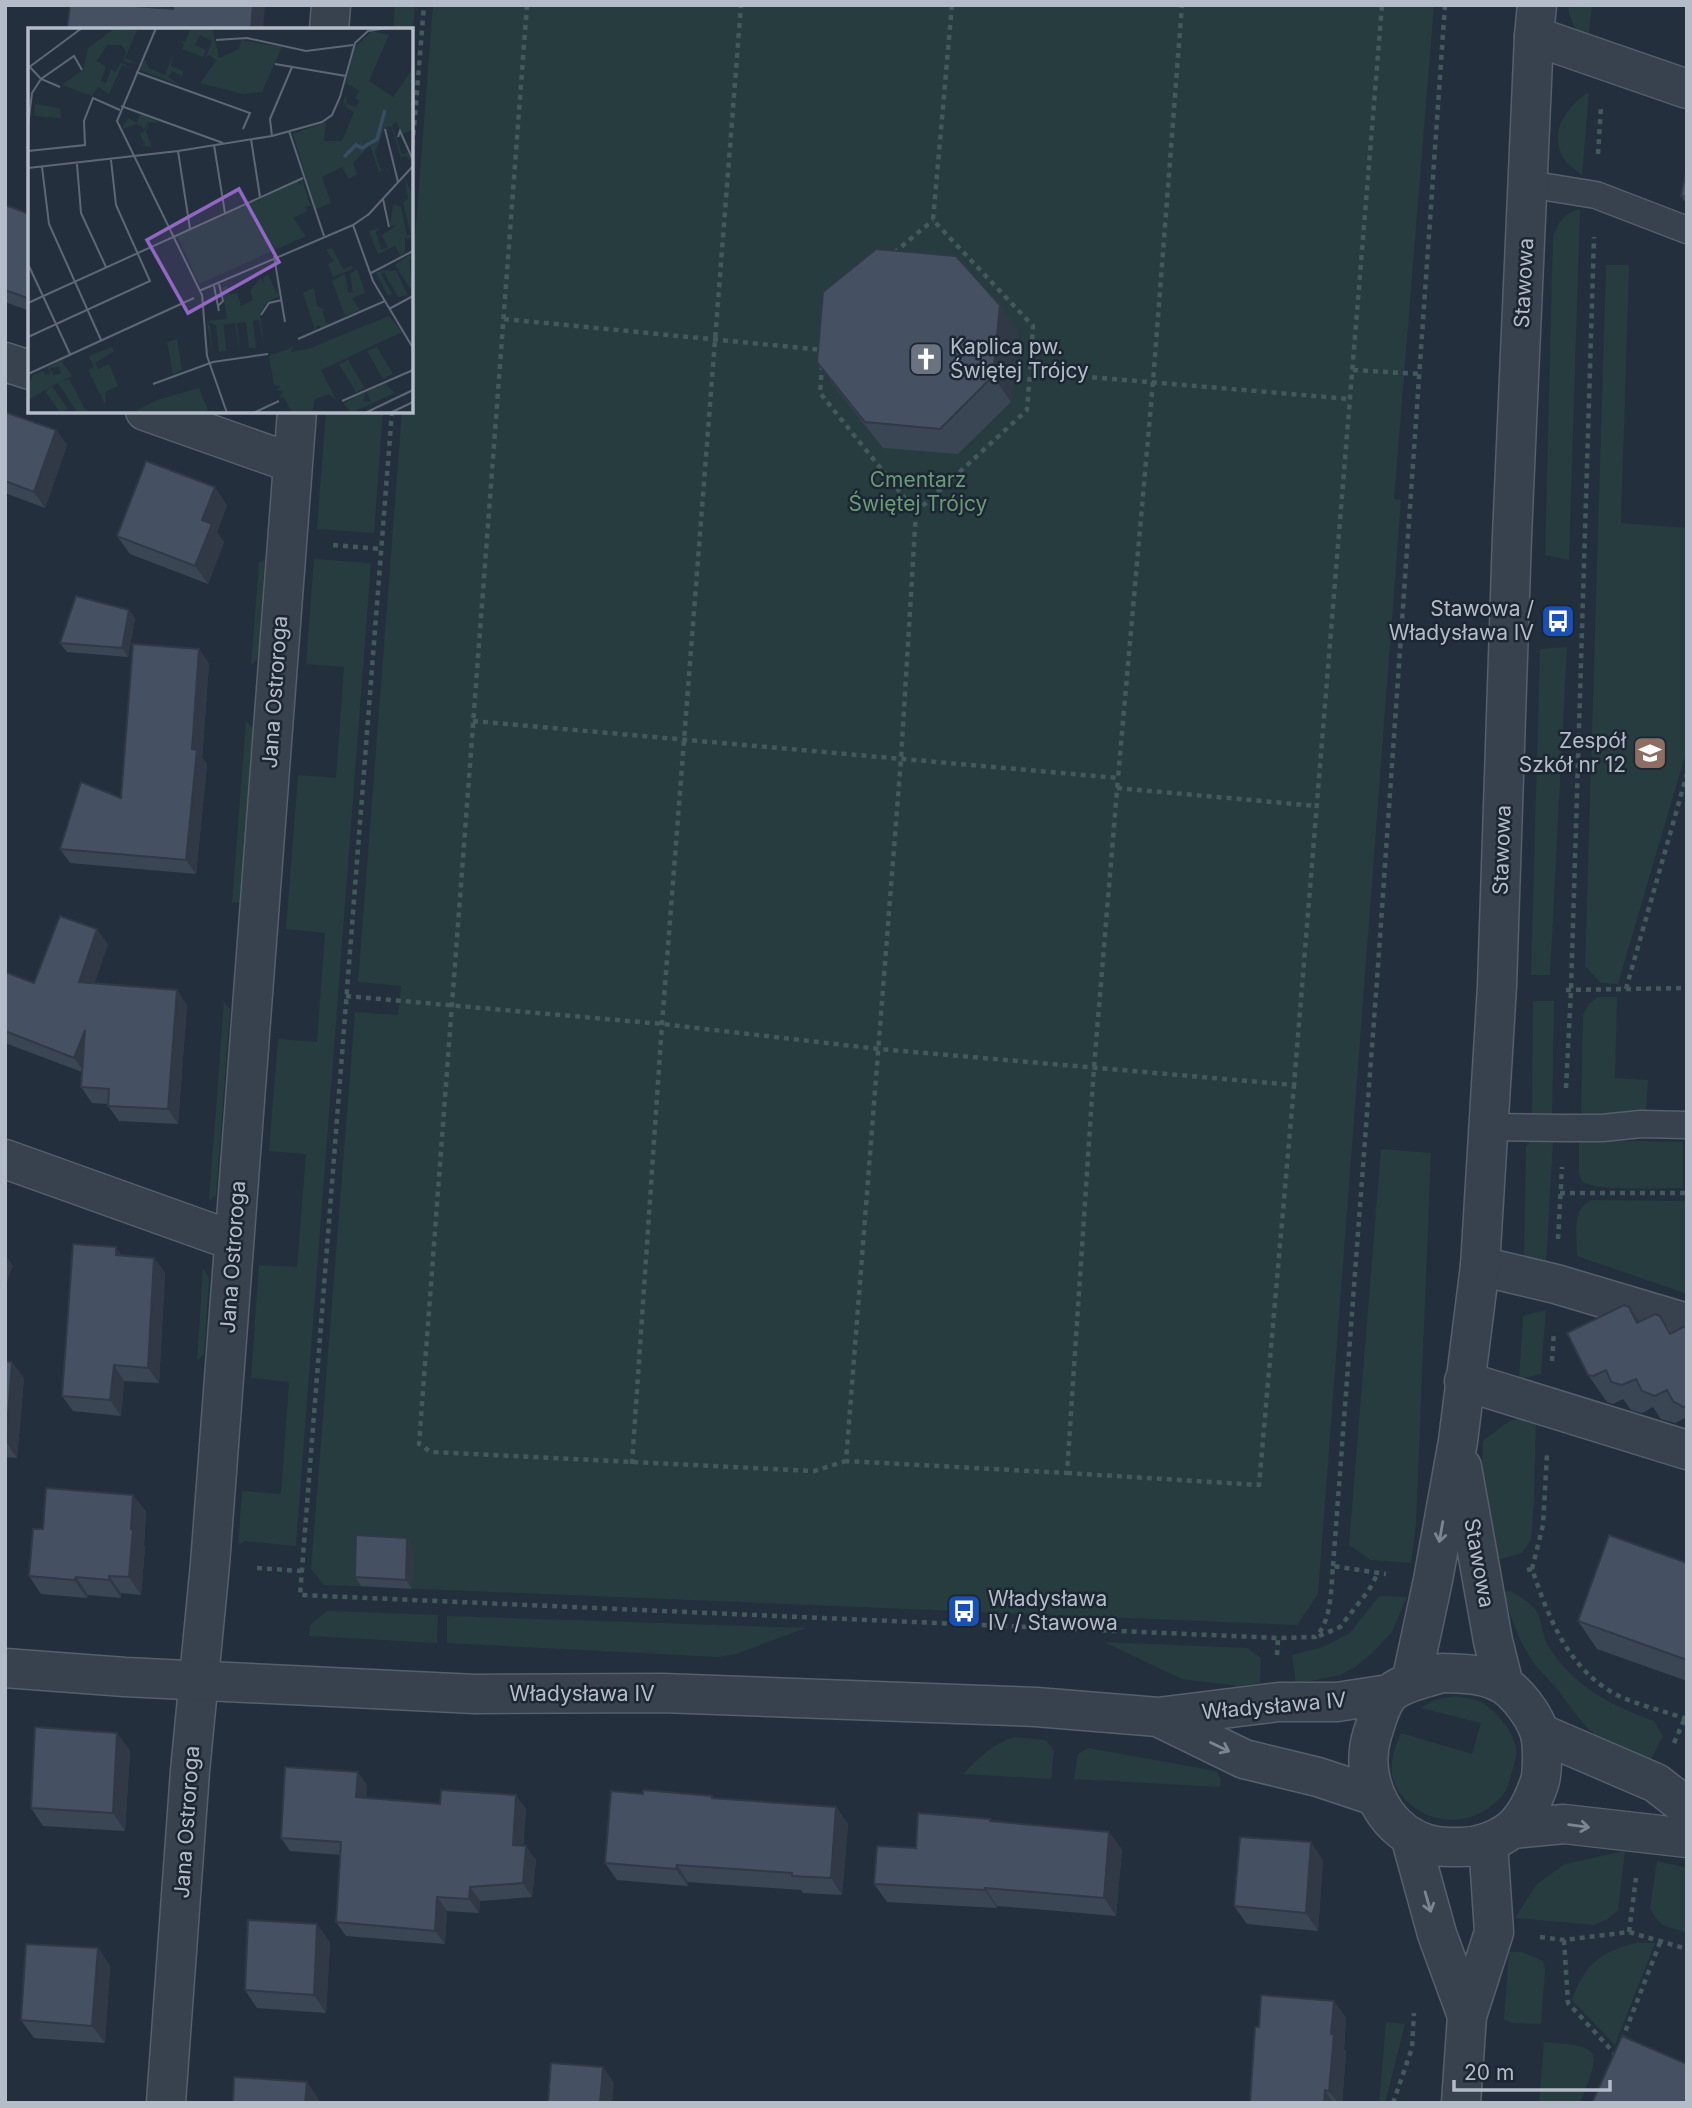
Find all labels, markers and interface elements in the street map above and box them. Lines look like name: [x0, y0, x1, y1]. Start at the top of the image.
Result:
inset map: [28, 28, 413, 413]
street label: Stawowa: [1509, 237, 1538, 329]
place label: Kaplica pw. Świętej Trójcy: [950, 334, 1089, 383]
church icon: Kaplica pw. Świętej Trójcy: [907, 340, 945, 378]
park label: Cmentarz Świętej Trójcy: [849, 467, 988, 516]
place label: Stawowa / Władysława IV: [1389, 596, 1534, 645]
bus stop icon: Stawowa / Władysława IV: [1539, 602, 1577, 640]
street label: Jana Ostroroga: [257, 615, 292, 769]
place label: Zespół Szkół nr 12: [1519, 728, 1627, 777]
school or university icon: Zespół Szkół nr 12: [1631, 734, 1669, 772]
street label: Stawowa: [1487, 804, 1516, 896]
street label: Jana Ostroroga: [215, 1180, 250, 1334]
street label: Stawowa: [1459, 1516, 1500, 1610]
one-way arrow: [1434, 1520, 1447, 1543]
place label: Władysława IV / Stawowa: [988, 1586, 1118, 1635]
bus stop icon: Władysława IV / Stawowa: [945, 1592, 983, 1630]
street label: Władysława IV: [509, 1681, 655, 1706]
street label: Władysława IV: [1200, 1687, 1347, 1724]
one-way arrow: [1209, 1741, 1230, 1754]
street label: Jana Ostroroga: [169, 1745, 204, 1899]
one-way arrow: [1568, 1820, 1590, 1833]
one-way arrow: [1423, 1890, 1436, 1912]
scale bar: [1454, 2048, 1610, 2092]
text: 20 m: [1464, 2060, 1514, 2085]

